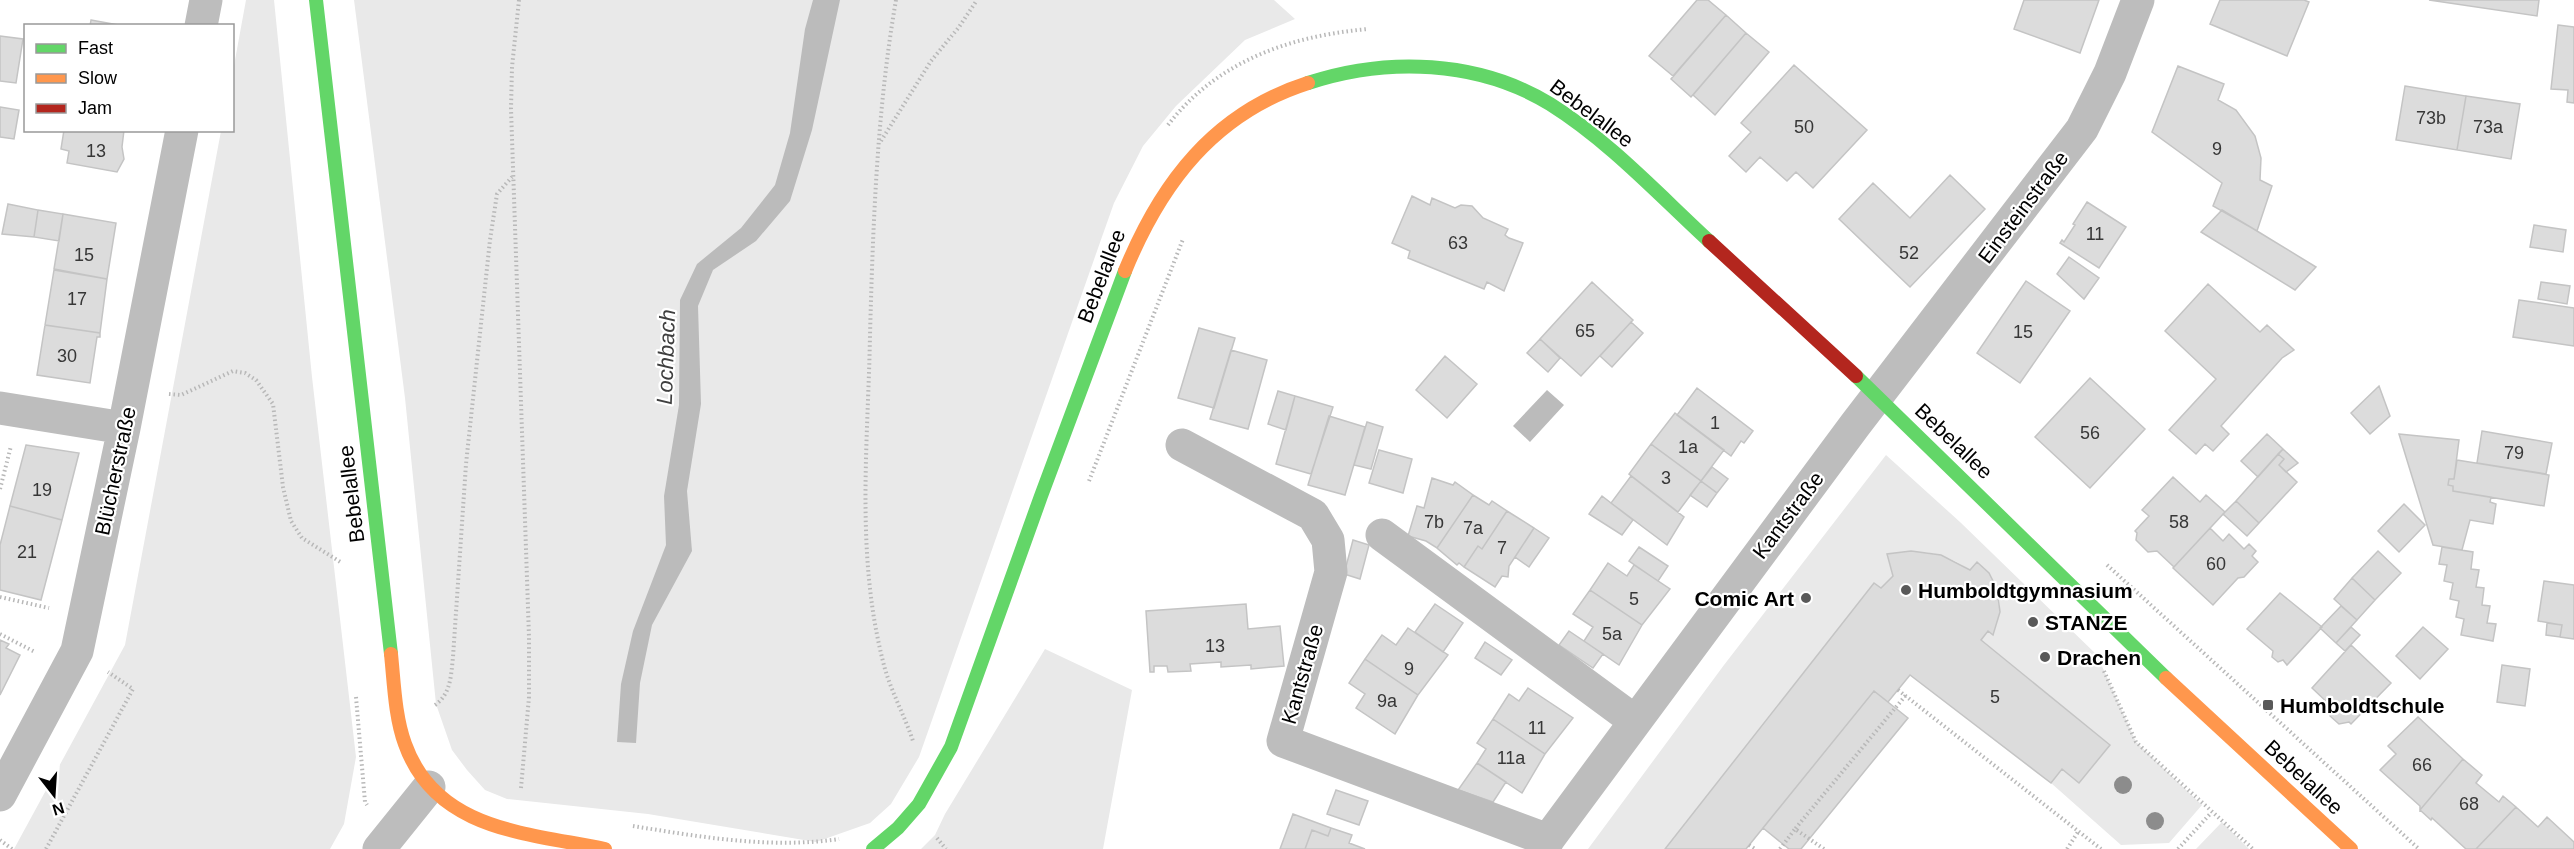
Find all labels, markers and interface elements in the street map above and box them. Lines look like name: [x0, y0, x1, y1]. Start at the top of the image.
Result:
legend: [24, 24, 234, 132]
text: Fast: [78, 38, 113, 58]
text: Slow: [78, 68, 118, 88]
street label: Bebelallee: [1546, 74, 1638, 152]
text: Jam: [78, 98, 112, 118]
house number: 73b: [2416, 108, 2446, 128]
house number: 50: [1794, 117, 1814, 137]
house number: 73a: [2473, 117, 2504, 137]
house number: 9: [2212, 139, 2222, 159]
house number: 13: [86, 141, 106, 161]
street label: Einsteinstraße: [1973, 146, 2073, 268]
house number: 11: [2086, 224, 2104, 244]
street label: Bebelallee: [1073, 226, 1129, 326]
house number: 63: [1448, 233, 1468, 253]
house number: 52: [1899, 243, 1919, 263]
house number: 15: [74, 245, 94, 265]
house number: 17: [67, 289, 87, 309]
water label: Lochbach: [652, 309, 680, 405]
house number: 65: [1575, 321, 1595, 341]
house number: 15: [2013, 322, 2033, 342]
house number: 30: [57, 346, 77, 366]
street label: Bebelallee: [1911, 399, 1997, 483]
street label: Blücherstraße: [90, 405, 140, 537]
house number: 1: [1710, 413, 1720, 433]
house number: 56: [2080, 423, 2100, 443]
house number: 1a: [1678, 437, 1699, 457]
house number: 79: [2504, 443, 2524, 463]
street label: Bebelallee: [334, 444, 368, 544]
street label: Kantstraße: [1748, 467, 1828, 563]
house number: 3: [1661, 468, 1671, 488]
house number: 19: [32, 480, 52, 500]
house number: 7b: [1424, 512, 1444, 532]
house number: 58: [2169, 512, 2189, 532]
house number: 7a: [1463, 518, 1484, 538]
house number: 7: [1497, 538, 1507, 558]
house number: 21: [17, 542, 37, 562]
house number: 60: [2206, 554, 2226, 574]
place label: Humboldtgymnasium: [1918, 579, 2133, 602]
marker: Humboldtgymnasium: [1899, 583, 1913, 597]
place label: Comic Art: [1694, 587, 1794, 610]
house number: 5: [1629, 589, 1639, 609]
marker: Comic Art: [1799, 591, 1813, 605]
place label: STANZE: [2045, 611, 2127, 634]
marker: STANZE: [2026, 615, 2040, 629]
street label: Kantstraße: [1277, 621, 1327, 727]
house number: 5a: [1602, 624, 1623, 644]
house number: 13: [1205, 636, 1225, 656]
place label: Drachen: [2057, 646, 2141, 669]
marker: Drachen: [2038, 650, 2052, 664]
house number: 9: [1404, 659, 1414, 679]
house number: 5: [1990, 687, 2000, 707]
house number: 9a: [1377, 691, 1398, 711]
place label: Humboldtschule: [2280, 694, 2445, 717]
marker: Humboldtschule: [2261, 698, 2275, 712]
house number: 11: [1528, 718, 1546, 738]
street label: Bebelallee: [2260, 735, 2348, 819]
house number: 11a: [1497, 748, 1526, 768]
house number: 66: [2412, 755, 2432, 775]
north arrow: [24, 765, 84, 825]
house number: 68: [2459, 794, 2479, 814]
text: N: [50, 799, 66, 819]

